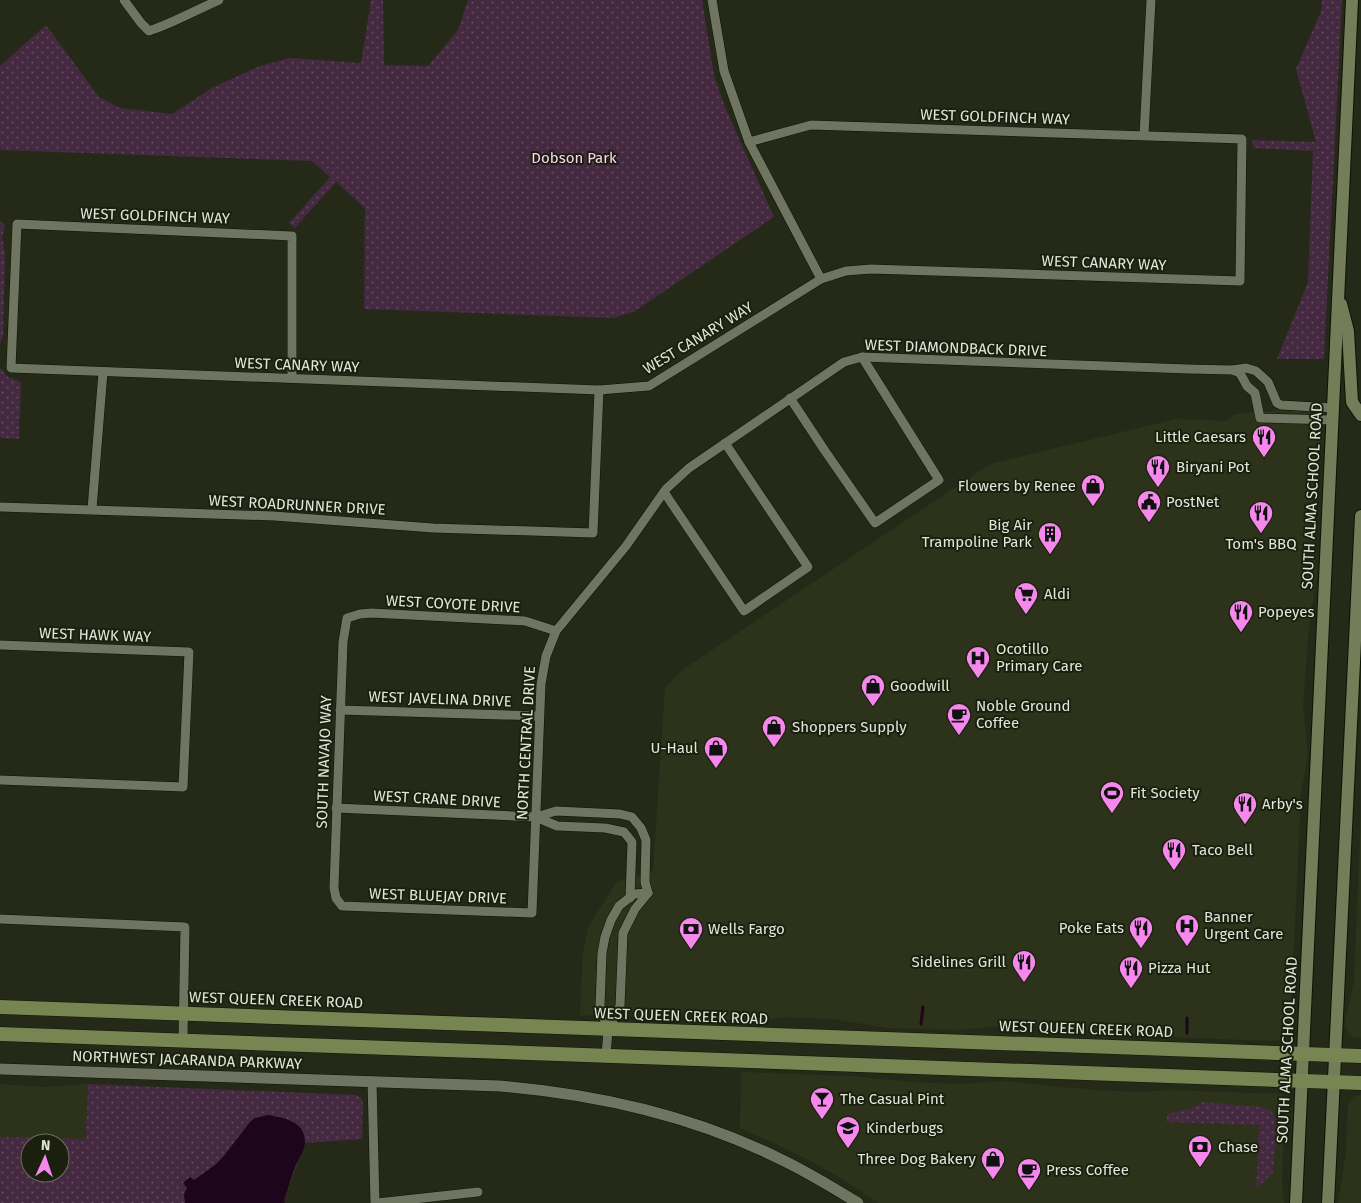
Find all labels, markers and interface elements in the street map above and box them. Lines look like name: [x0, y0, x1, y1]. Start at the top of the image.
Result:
street label: WEST GOLDFINCH WAY: [920, 105, 1071, 129]
park label: Dobson Park: [531, 149, 617, 167]
street label: WEST GOLDFINCH WAY: [80, 204, 231, 228]
street label: WEST CANARY WAY: [1041, 252, 1168, 274]
street label: WEST CANARY WAY: [640, 298, 757, 378]
street label: WEST DIAMONDBACK DRIVE: [864, 336, 1048, 360]
street label: WEST CANARY WAY: [234, 354, 361, 376]
street label: SOUTH ALMA SCHOOL ROAD: [1298, 402, 1326, 590]
restaurant icon: Little Caesars: [1251, 424, 1277, 458]
place label: Little Caesars: [1155, 428, 1246, 446]
restaurant icon: Biryani Pot: [1145, 454, 1171, 488]
place label: Biryani Pot: [1176, 458, 1250, 476]
shop icon: Flowers by Renee: [1080, 473, 1106, 507]
place label: Flowers by Renee: [958, 477, 1076, 495]
public building icon: PostNet: [1136, 489, 1162, 523]
street label: WEST ROADRUNNER DRIVE: [208, 491, 386, 519]
place label: PostNet: [1166, 493, 1220, 511]
restaurant icon: Tom's BBQ: [1248, 500, 1274, 534]
place label: Big Air Trampoline Park: [922, 516, 1032, 551]
building icon: Big Air Trampoline Park: [1037, 521, 1063, 555]
place label: Tom's BBQ: [1225, 535, 1297, 553]
supermarket icon: Aldi: [1013, 581, 1039, 615]
place label: Aldi: [1044, 585, 1070, 603]
street label: WEST COYOTE DRIVE: [385, 591, 521, 617]
restaurant icon: Popeyes: [1228, 599, 1254, 633]
place label: Popeyes: [1258, 603, 1315, 621]
street label: WEST HAWK WAY: [39, 624, 152, 646]
place label: Ocotillo Primary Care: [996, 640, 1083, 675]
hospital icon: Ocotillo Primary Care: [965, 645, 991, 679]
street label: NORTH CENTRAL DRIVE: [513, 665, 539, 821]
shop icon: Goodwill: [860, 673, 886, 707]
place label: Goodwill: [890, 677, 950, 695]
street label: WEST JAVELINA DRIVE: [368, 688, 512, 710]
street label: SOUTH NAVAJO WAY: [313, 694, 335, 829]
place label: Noble Ground Coffee: [976, 697, 1070, 732]
cafe icon: Noble Ground Coffee: [946, 702, 972, 736]
shop icon: Shoppers Supply: [761, 714, 787, 748]
place label: Shoppers Supply: [792, 718, 907, 736]
shop icon: U-Haul: [703, 735, 729, 769]
place label: U-Haul: [651, 739, 699, 757]
sports icon: Fit Society: [1099, 780, 1125, 814]
place label: Fit Society: [1130, 784, 1200, 802]
street label: WEST CRANE DRIVE: [373, 787, 501, 811]
restaurant icon: Arby's: [1232, 791, 1258, 825]
place label: Arby's: [1262, 795, 1303, 813]
restaurant icon: Taco Bell: [1161, 837, 1187, 871]
place label: Taco Bell: [1192, 841, 1253, 859]
street label: WEST BLUEJAY DRIVE: [369, 885, 507, 907]
place label: Banner Urgent Care: [1204, 908, 1283, 943]
hospital icon: Banner Urgent Care: [1174, 913, 1200, 947]
restaurant icon: Poke Eats: [1128, 915, 1154, 949]
bank icon: Wells Fargo: [678, 916, 704, 950]
place label: Poke Eats: [1059, 919, 1124, 937]
place label: Wells Fargo: [708, 920, 785, 938]
restaurant icon: Sidelines Grill: [1011, 949, 1037, 983]
place label: Sidelines Grill: [912, 953, 1007, 971]
restaurant icon: Pizza Hut: [1118, 955, 1144, 989]
street label: SOUTH ALMA SCHOOL ROAD: [1273, 956, 1301, 1144]
place label: Pizza Hut: [1148, 959, 1211, 977]
street label: WEST QUEEN CREEK ROAD: [189, 988, 363, 1012]
street label: WEST QUEEN CREEK ROAD: [594, 1004, 768, 1028]
street label: WEST QUEEN CREEK ROAD: [999, 1017, 1173, 1041]
street label: NORTHWEST JACARANDA PARKWAY: [72, 1047, 303, 1073]
bar icon: The Casual Pint: [809, 1086, 835, 1120]
place label: The Casual Pint: [840, 1090, 945, 1108]
school or university icon: Kinderbugs: [835, 1115, 861, 1149]
place label: Kinderbugs: [866, 1119, 943, 1137]
north arrow: [20, 1133, 70, 1183]
bank icon: Chase: [1187, 1134, 1213, 1168]
text: N: [41, 1137, 51, 1154]
place label: Chase: [1218, 1138, 1258, 1156]
shop icon: Three Dog Bakery: [980, 1146, 1006, 1180]
place label: Three Dog Bakery: [857, 1150, 977, 1168]
cafe icon: Press Coffee: [1016, 1157, 1042, 1191]
place label: Press Coffee: [1046, 1161, 1129, 1179]

